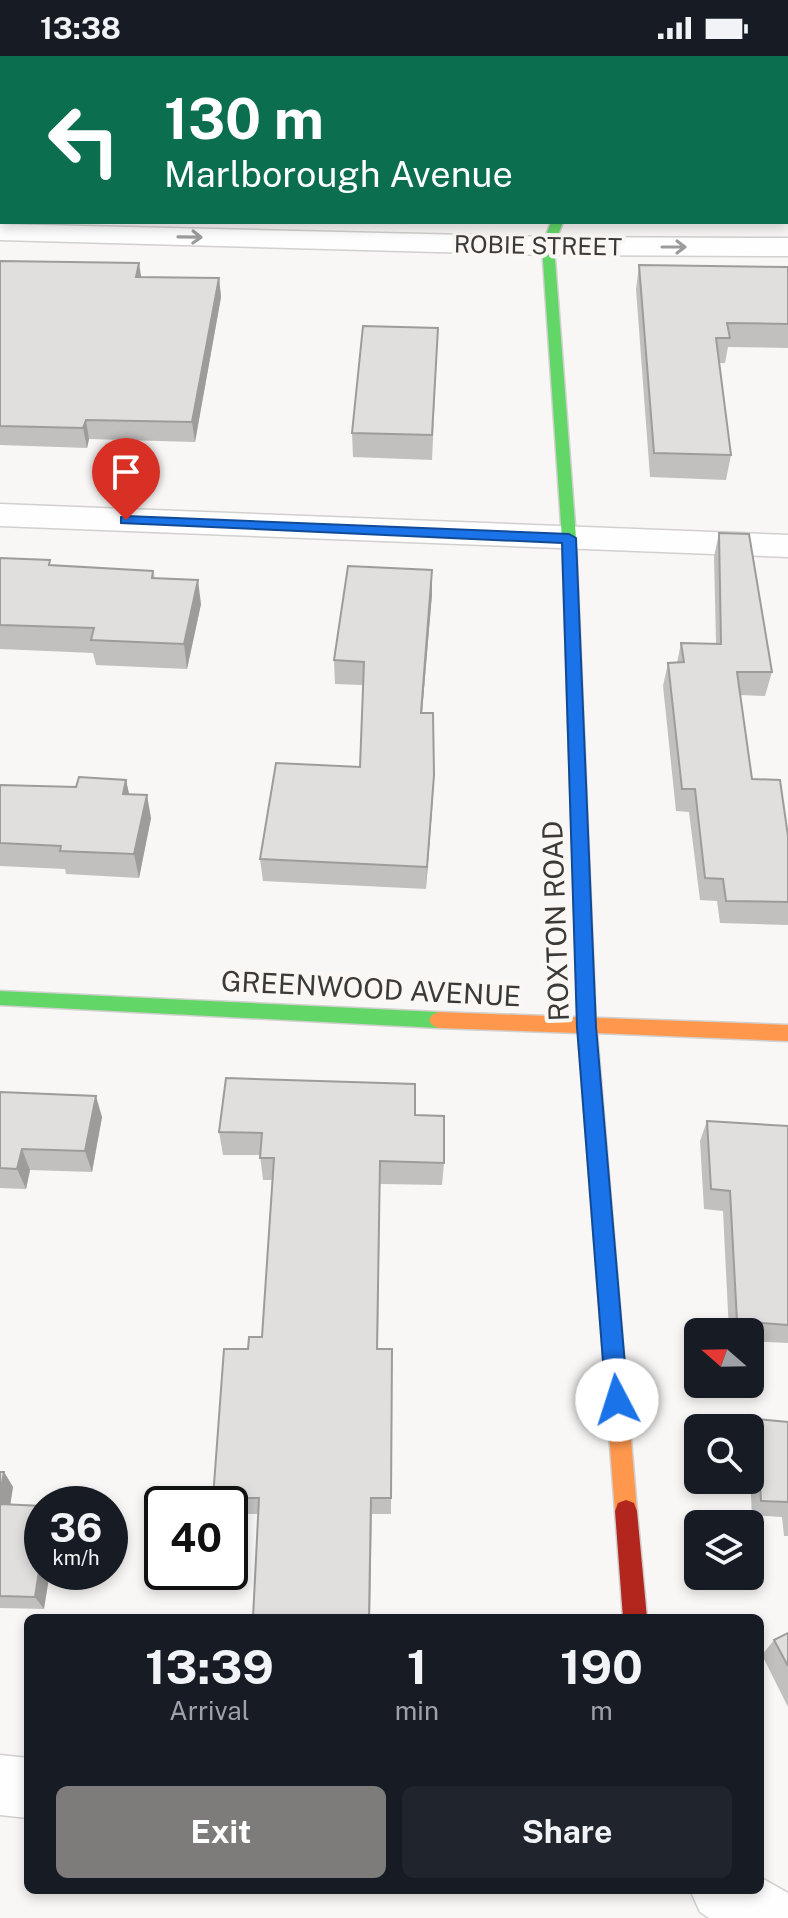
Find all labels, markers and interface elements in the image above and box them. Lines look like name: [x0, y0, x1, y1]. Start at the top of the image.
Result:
text: 13:38: [40, 10, 121, 46]
text: 130 m: [164, 86, 324, 152]
icon: left: [32, 88, 136, 192]
text: Marlborough Avenue: [164, 153, 513, 195]
one-way arrow: [176, 229, 203, 245]
street label: ROBIE STREET: [454, 230, 622, 260]
one-way arrow: [660, 239, 687, 255]
pin: [92, 438, 160, 520]
icon: arrive: [104, 450, 148, 494]
street label: ROXTON ROAD: [535, 820, 575, 1022]
street label: GREENWOOD AVENUE: [220, 964, 522, 1012]
north arrow: [684, 1318, 764, 1398]
map controls: [684, 1318, 764, 1590]
position arrow: [575, 1358, 659, 1442]
button: search: [684, 1414, 764, 1494]
speed limit sign: 40: [144, 1486, 248, 1590]
text: 36: [50, 1504, 102, 1551]
button: layers: [684, 1510, 764, 1590]
text: km/h: [52, 1546, 100, 1570]
text: 13:39: [145, 1638, 274, 1695]
text: 1: [407, 1638, 427, 1695]
text: 190: [560, 1638, 643, 1695]
text: Arrival: [169, 1695, 250, 1726]
text: min: [395, 1695, 439, 1726]
text: m: [590, 1695, 613, 1726]
button: Exit: [56, 1786, 386, 1878]
button: Share: [402, 1786, 732, 1878]

